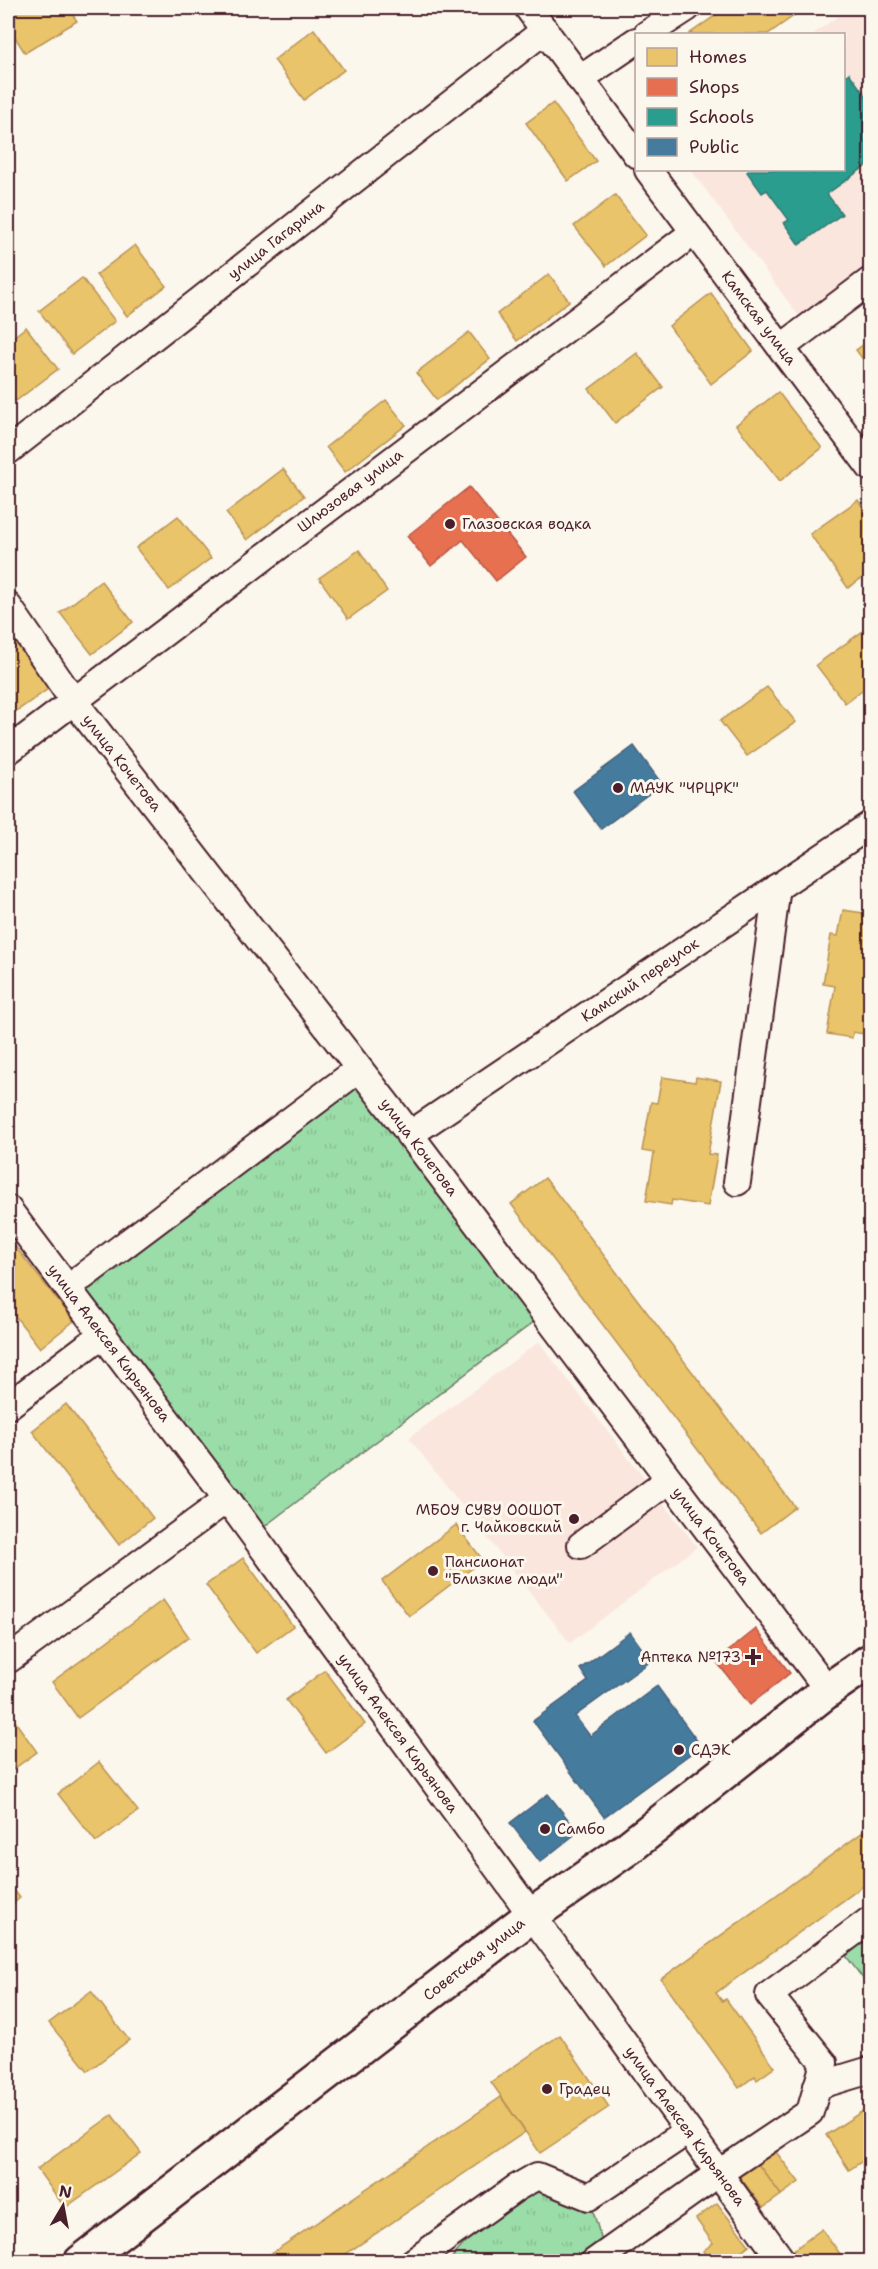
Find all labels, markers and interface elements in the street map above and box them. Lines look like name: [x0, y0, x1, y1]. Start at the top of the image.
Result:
legend: [635, 33, 845, 171]
text: Homes: [689, 45, 747, 69]
text: Shops: [689, 75, 740, 99]
text: Schools: [689, 105, 755, 129]
text: Public: [689, 135, 739, 159]
street label: улица Гагарина: [224, 196, 329, 284]
street label: Камская улица: [717, 267, 801, 370]
street label: Шлюзовая улица: [293, 444, 407, 537]
place label: Глазовская водка: [462, 514, 592, 534]
marker: Глазовская водка: [443, 517, 457, 531]
street label: улица Кочетова: [78, 710, 167, 816]
place label: МАУК "ЧРЦРК": [630, 778, 739, 798]
marker: МАУК "ЧРЦРК": [611, 781, 625, 795]
street label: Камский переулок: [577, 933, 703, 1027]
street label: улица Кочетова: [375, 1094, 463, 1201]
street label: улица Алексея Кирьянова: [43, 1260, 175, 1427]
street label: улица Кочетова: [667, 1483, 755, 1590]
place label: МБОУ СУВУ ООШОТ г. Чайковский: [416, 1500, 562, 1537]
marker: МБОУ СУВУ ООШОТ г. Чайковский: [567, 1512, 581, 1526]
place label: Пансионат "Близкие люди": [445, 1552, 563, 1589]
marker: Пансионат "Близкие люди": [426, 1564, 440, 1578]
place label: Аптека №173: [640, 1647, 741, 1667]
street label: улица Алексея Кирьянова: [333, 1649, 463, 1817]
marker: Аптека №173: [746, 1650, 760, 1664]
place label: СДЭК: [691, 1740, 731, 1760]
marker: СДЭК: [672, 1743, 686, 1757]
place label: Самбо: [557, 1819, 605, 1839]
marker: Самбо: [538, 1822, 552, 1836]
street label: Советская улица: [419, 1913, 530, 2005]
street label: улица Алексея Кирьянова: [620, 2042, 750, 2210]
place label: Градец: [559, 2079, 610, 2099]
marker: Градец: [540, 2082, 554, 2096]
north arrow: [33, 2176, 93, 2236]
text: N: [57, 2180, 74, 2203]

